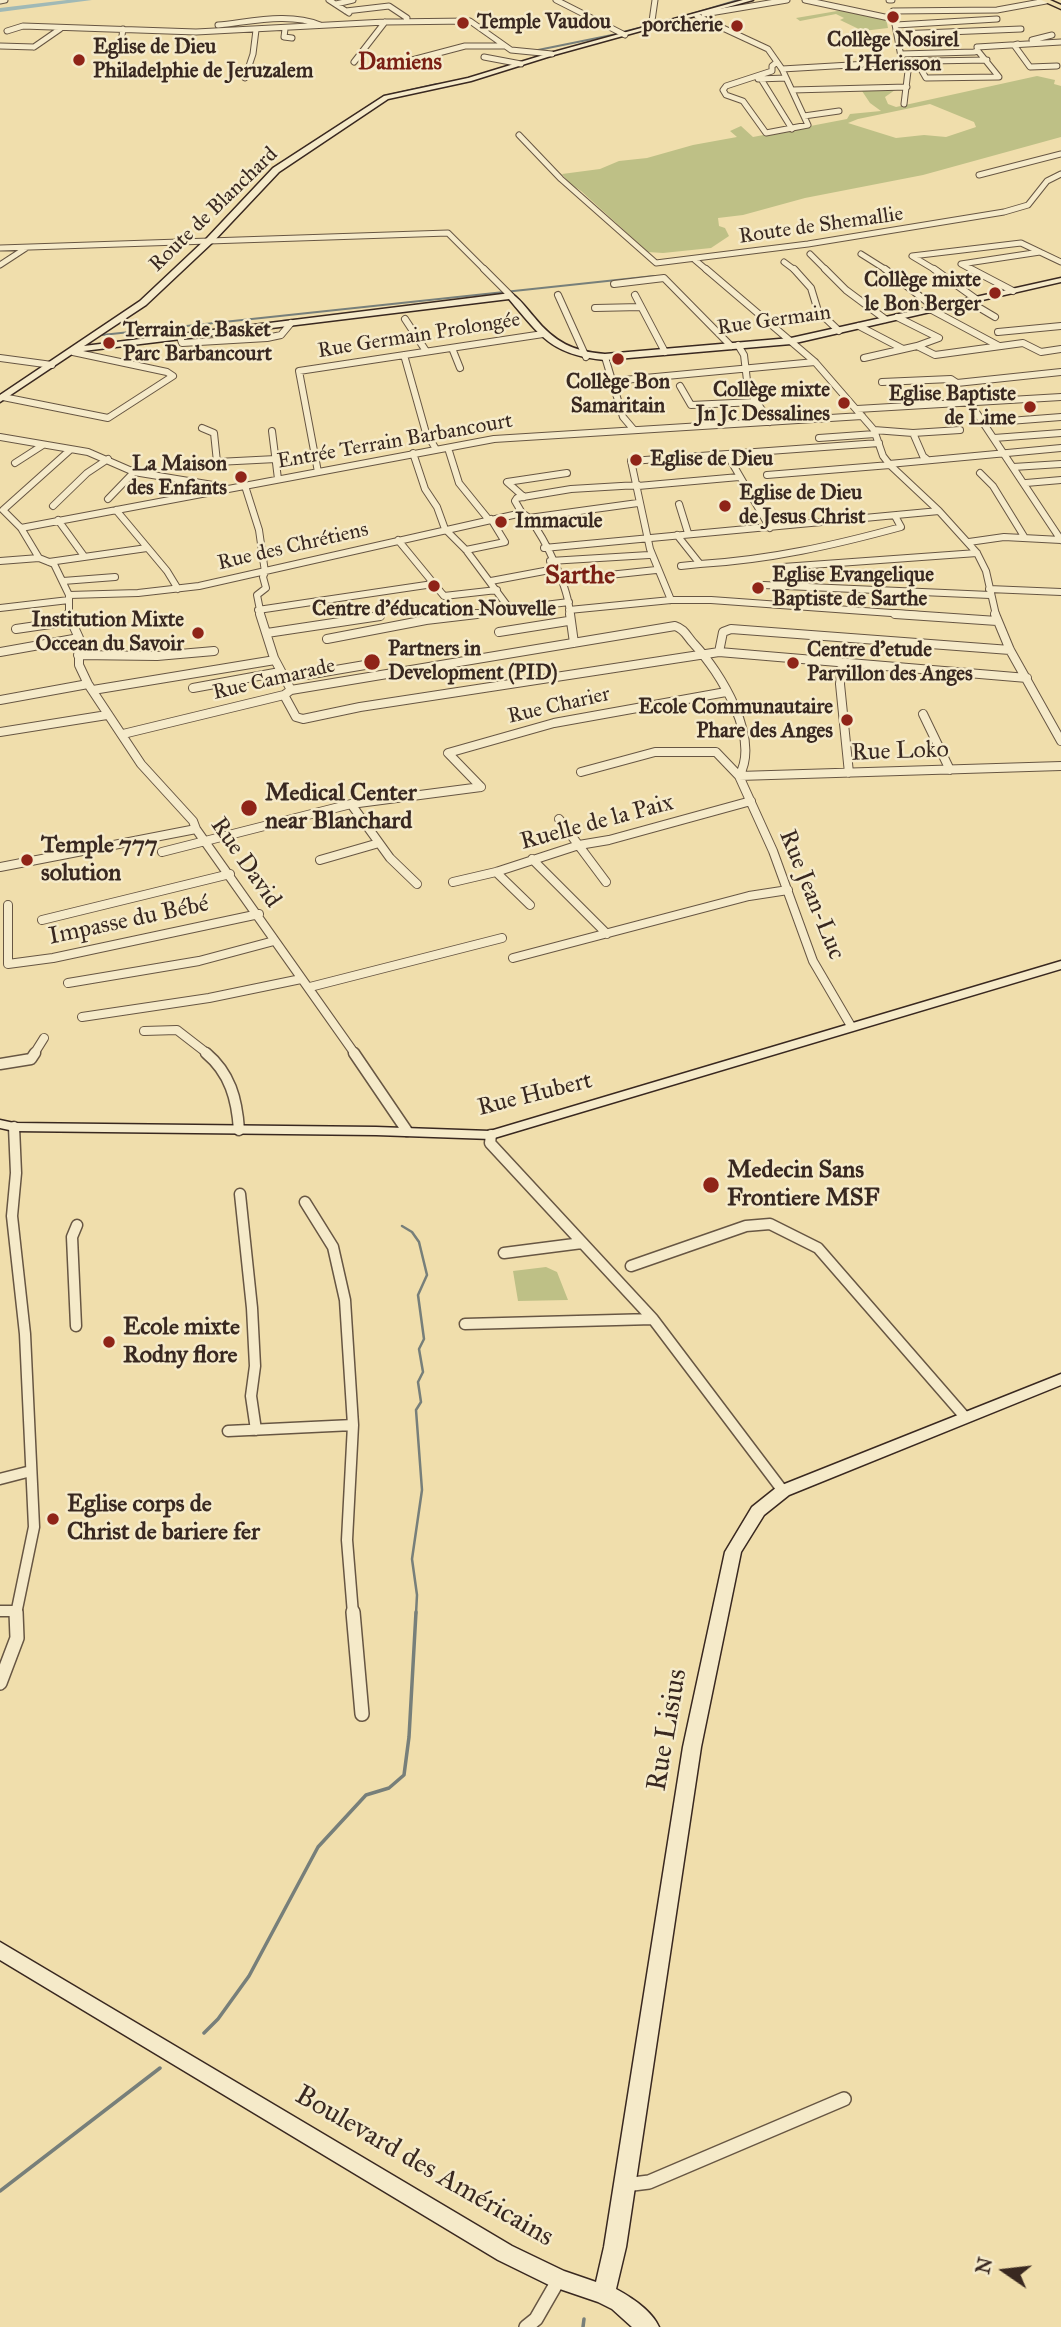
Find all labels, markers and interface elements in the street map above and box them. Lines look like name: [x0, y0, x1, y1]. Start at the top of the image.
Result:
marker: Collège Nosirel L'Herisson: [885, 9, 901, 25]
place label: Temple Vaudou: [477, 10, 611, 36]
place label: porcherie: [643, 13, 723, 39]
marker: Temple Vaudou: [455, 15, 471, 31]
marker: porcherie: [729, 18, 745, 34]
place label: Collège Nosirel L'Herisson: [827, 28, 959, 78]
place label: Eglise de Dieu Philadelphie de Jeruzalem: [93, 35, 313, 85]
district label: Damiens: [358, 49, 442, 77]
marker: Eglise de Dieu Philadelphie de Jeruzalem: [71, 52, 87, 68]
street label: Route de Blanchard: [145, 142, 283, 278]
street label: Route de Shemallie: [737, 202, 905, 250]
place label: Collège mixte le Bon Berger: [864, 268, 981, 318]
marker: Collège mixte le Bon Berger: [987, 285, 1003, 301]
street label: Rue Germain: [715, 301, 833, 341]
street label: Rue Germain Prolongée: [316, 308, 522, 364]
place label: Terrain de Basket Parc Barbancourt: [123, 318, 272, 368]
marker: Terrain de Basket Parc Barbancourt: [101, 335, 117, 351]
marker: Collège Bon Samaritain: [610, 351, 626, 367]
place label: Collège Bon Samaritain: [566, 370, 670, 420]
place label: Collège mixte Jn Jc Dessalines: [696, 378, 830, 428]
place label: Eglise Baptiste de Lime: [888, 382, 1016, 432]
marker: Collège mixte Jn Jc Dessalines: [836, 395, 852, 411]
marker: Eglise Baptiste de Lime: [1022, 399, 1038, 415]
street label: Entrée Terrain Barbancourt: [275, 409, 515, 475]
place label: Eglise de Dieu: [650, 447, 773, 473]
place label: La Maison des Enfants: [127, 452, 227, 502]
marker: Eglise de Dieu: [628, 452, 644, 468]
marker: La Maison des Enfants: [233, 469, 249, 485]
place label: Eglise de Dieu de Jesus Christ: [739, 481, 865, 531]
marker: Eglise de Dieu de Jesus Christ: [717, 498, 733, 514]
place label: Immacule: [515, 509, 603, 535]
marker: Immacule: [493, 514, 509, 530]
street label: Rue des Chrétiens: [215, 517, 371, 577]
district label: Sarthe: [545, 561, 615, 593]
place label: Eglise Evangelique Baptiste de Sarthe: [772, 563, 934, 613]
marker: Centre d'éducation Nouvelle: [426, 578, 442, 594]
marker: Eglise Evangelique Baptiste de Sarthe: [750, 580, 766, 596]
place label: Centre d'éducation Nouvelle: [312, 597, 556, 623]
place label: Institution Mixte Occean du Savoir: [32, 608, 184, 658]
marker: Institution Mixte Occean du Savoir: [190, 625, 206, 641]
place label: Partners in Development (PID): [388, 637, 558, 687]
place label: Centre d'etude Parvillon des Anges: [807, 638, 973, 688]
marker: Partners in Development (PID): [362, 652, 382, 672]
street label: Rue Camarade: [210, 654, 338, 706]
marker: Centre d'etude Parvillon des Anges: [785, 655, 801, 671]
street label: Rue Charier: [505, 682, 613, 730]
place label: Ecole Communautaire Phare des Anges: [638, 695, 833, 745]
marker: Ecole Communautaire Phare des Anges: [839, 712, 855, 728]
street label: Rue Loko: [851, 736, 949, 768]
place label: Medical Center near Blanchard: [265, 780, 417, 836]
street label: Ruelle de la Paix: [517, 789, 677, 857]
marker: Medical Center near Blanchard: [239, 798, 259, 818]
street label: Rue David: [203, 812, 287, 914]
street label: Rue Jean-Luc: [772, 826, 850, 964]
place label: Temple 777 solution: [41, 832, 158, 888]
marker: Temple 777 solution: [19, 852, 35, 868]
street label: Impasse du Bébé: [46, 890, 212, 952]
street label: Rue Hubert: [475, 1067, 595, 1123]
place label: Medecin Sans Frontiere MSF: [727, 1157, 879, 1213]
marker: Medecin Sans Frontiere MSF: [701, 1175, 721, 1195]
place label: Ecole mixte Rodny flore: [123, 1314, 240, 1370]
marker: Ecole mixte Rodny flore: [101, 1334, 117, 1350]
place label: Eglise corps de Christ de bariere fer: [67, 1491, 260, 1547]
marker: Eglise corps de Christ de bariere fer: [45, 1511, 61, 1527]
street label: Rue Lisius: [641, 1666, 695, 1794]
street label: Boulevard des Américains: [289, 2079, 559, 2255]
north arrow: [970, 2236, 1040, 2306]
text: N: [971, 2255, 997, 2276]

